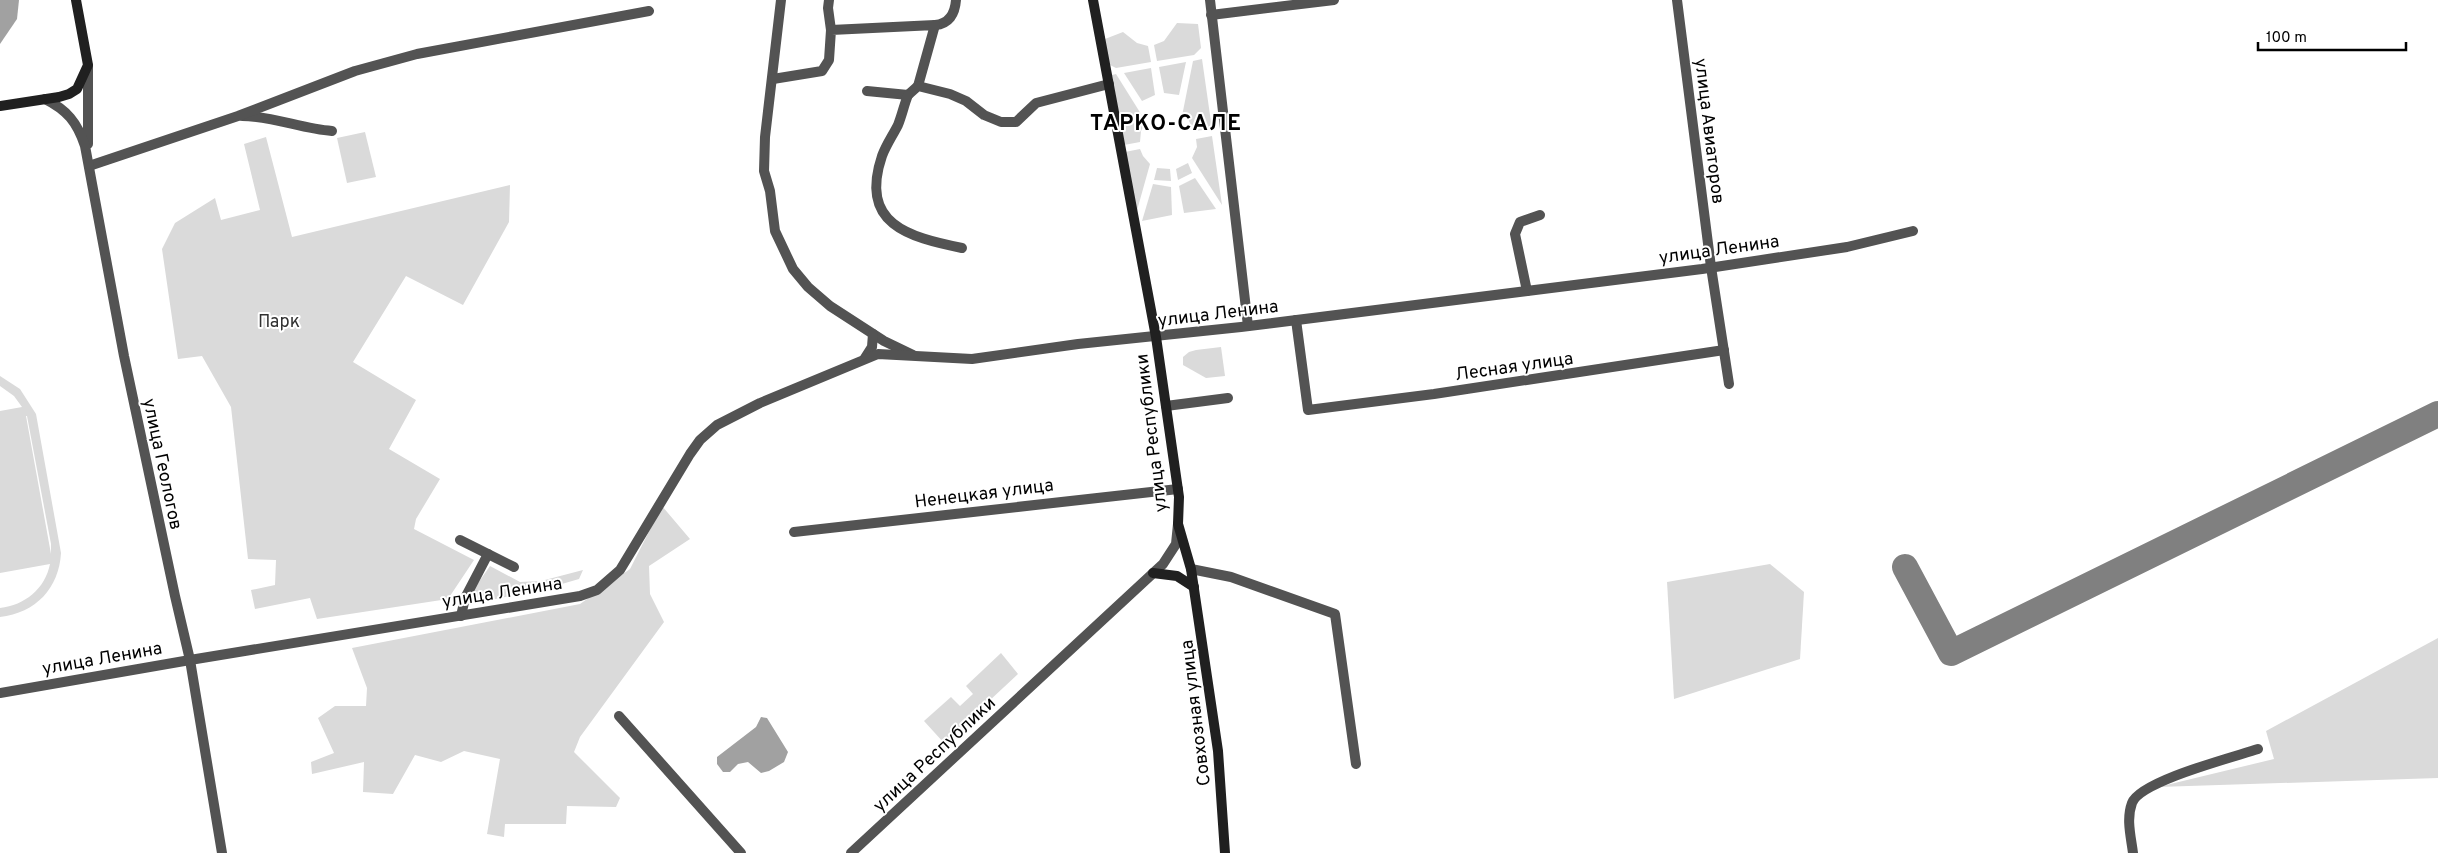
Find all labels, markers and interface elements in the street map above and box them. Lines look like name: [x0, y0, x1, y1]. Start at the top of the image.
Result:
scale bar: [2258, 20, 2406, 52]
text: 100 m: [2266, 29, 2307, 48]
street label: улица Авиаторов: [1688, 57, 1729, 205]
district label: ТАРКО-САЛЕ: [1090, 111, 1242, 138]
street label: улица Ленина: [1657, 231, 1781, 270]
street label: улица Ленина: [1157, 296, 1280, 333]
park label: Парк: [258, 311, 300, 334]
street label: Лесная улица: [1454, 348, 1575, 387]
street label: улица Республики: [1131, 352, 1174, 513]
street label: улица Геологов: [136, 397, 187, 532]
street label: Ненецкая улица: [913, 475, 1055, 514]
street label: улица Ленина: [440, 573, 564, 614]
street label: улица Ленина: [40, 638, 164, 681]
street label: Совхозная улица: [1176, 638, 1217, 787]
street label: улица Республики: [869, 692, 1001, 818]

